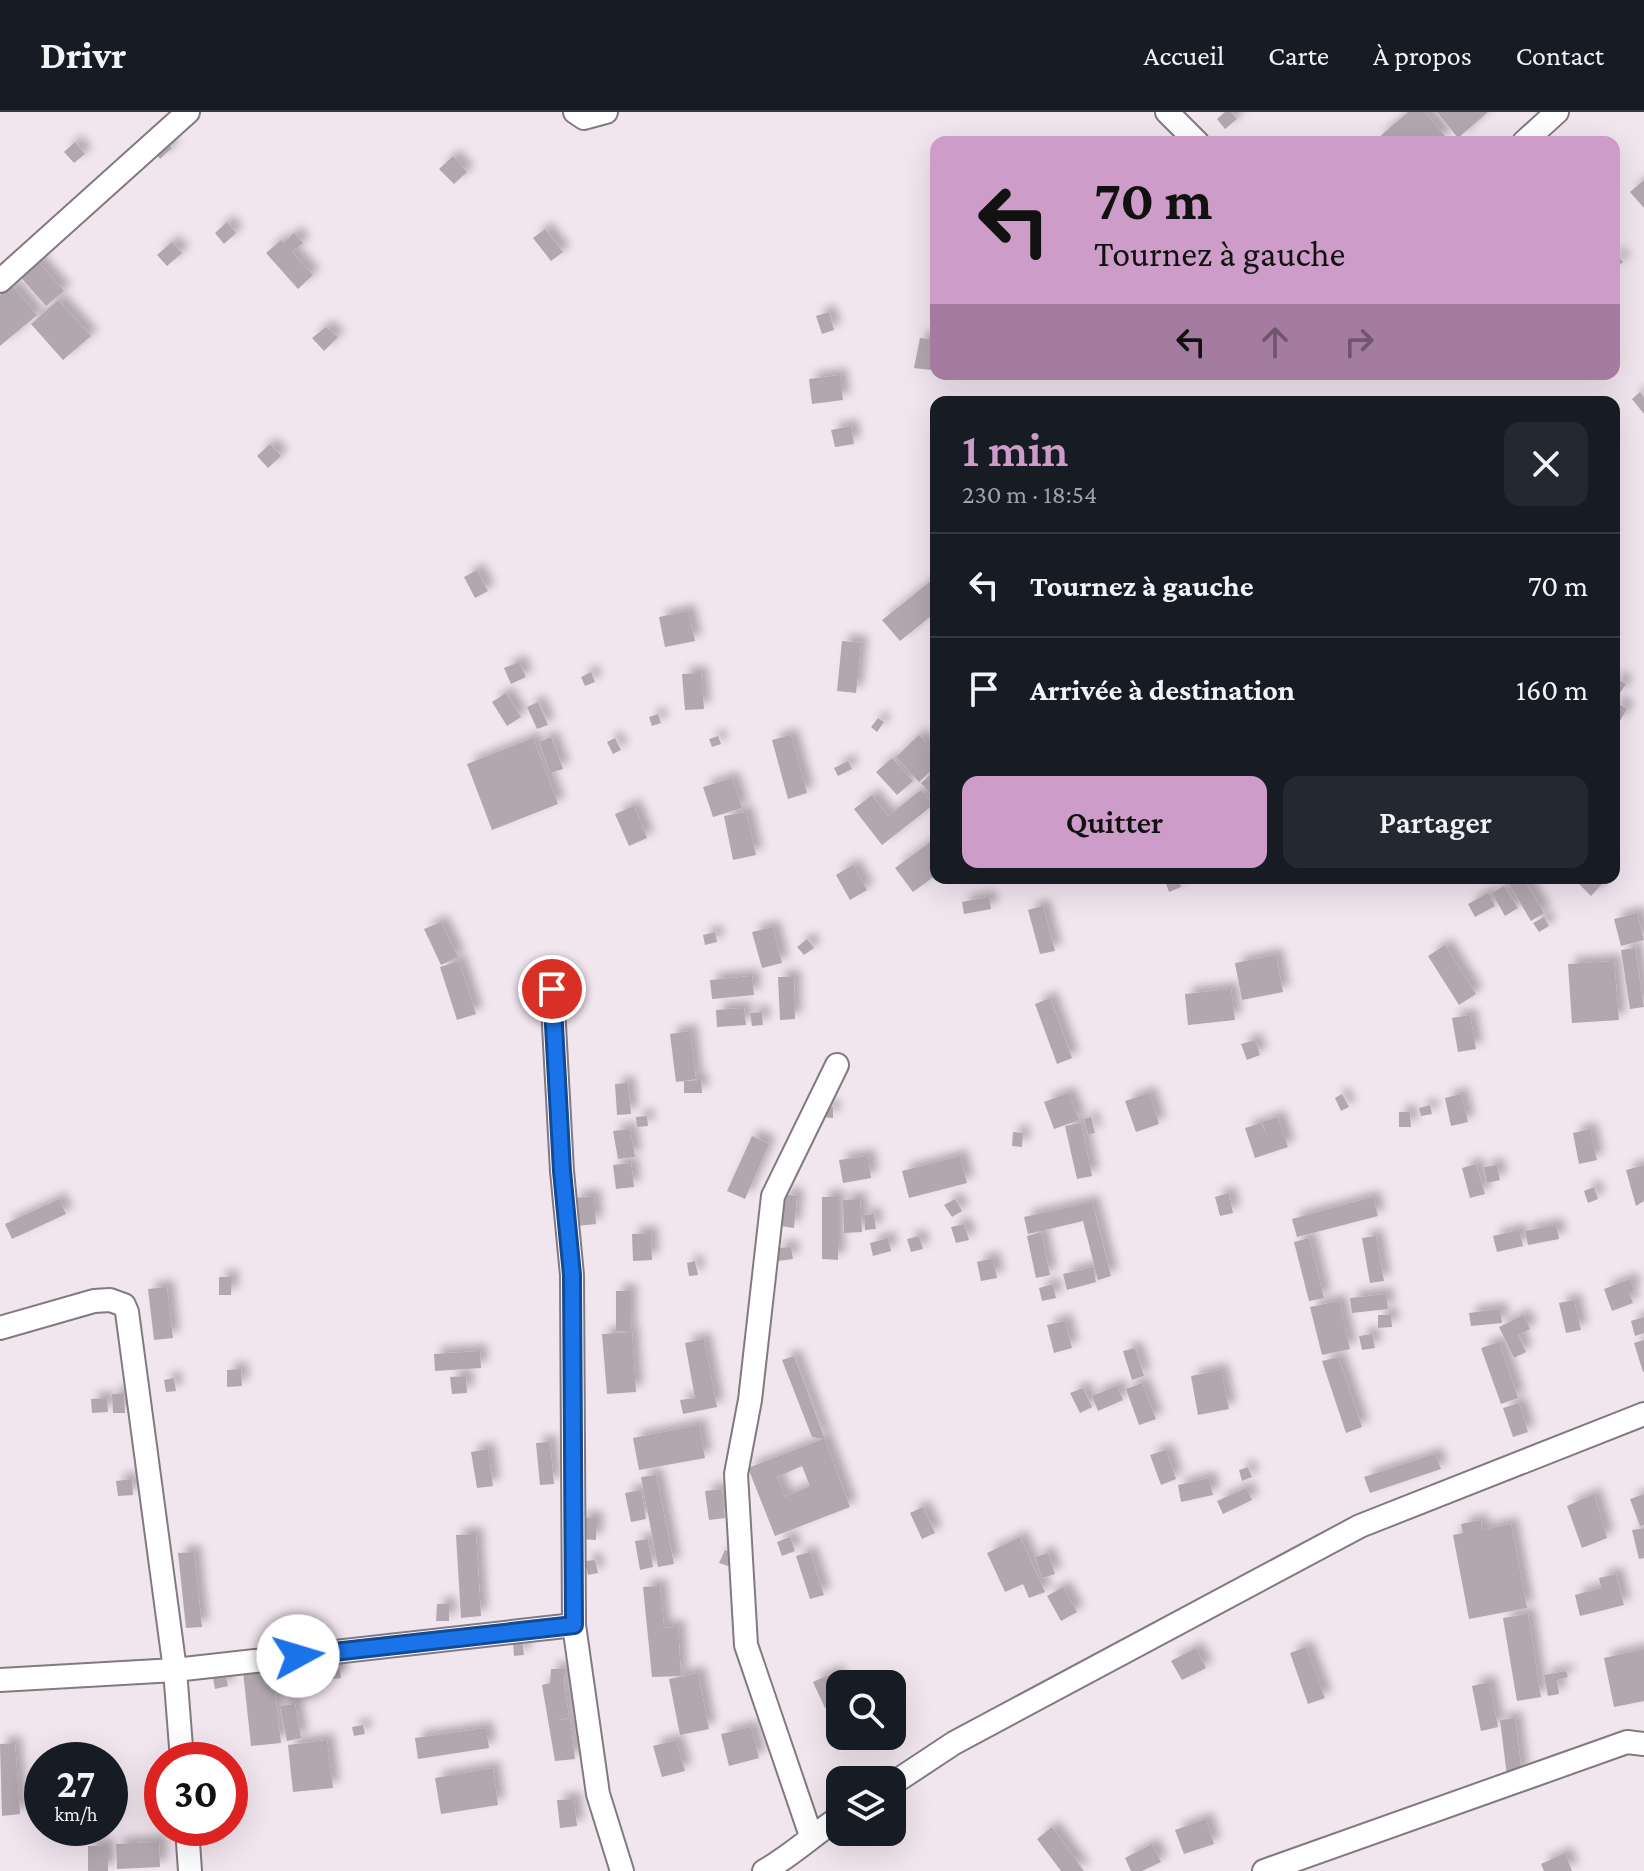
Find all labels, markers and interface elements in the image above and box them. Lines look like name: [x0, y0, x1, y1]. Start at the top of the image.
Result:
text: Drivr: [40, 34, 126, 76]
text: Accueil: [1144, 40, 1224, 71]
text: Carte: [1268, 40, 1329, 71]
text: À propos: [1373, 40, 1472, 71]
text: Contact: [1516, 40, 1604, 71]
icon: left: [962, 168, 1066, 272]
text: 70 m: [1094, 169, 1213, 231]
text: Tournez à gauche: [1094, 234, 1345, 274]
icon: left: [1169, 320, 1213, 364]
icon: ahead: [1253, 320, 1297, 364]
icon: right: [1337, 320, 1381, 364]
button: close: [1504, 422, 1588, 506]
text: 1 min: [962, 423, 1069, 476]
text: 230 m · 18:54: [962, 480, 1097, 509]
icon: left: [962, 563, 1006, 607]
text: Tournez à gauche: [1030, 569, 1254, 602]
text: 70 m: [1528, 569, 1588, 602]
icon: arrive: [962, 667, 1006, 711]
text: Arrivée à destination: [1030, 673, 1295, 706]
text: 160 m: [1516, 673, 1588, 706]
button: Quitter: [962, 776, 1267, 868]
button: Partager: [1283, 776, 1588, 868]
pin: [518, 955, 586, 1023]
icon: arrive: [530, 967, 574, 1011]
position arrow: [256, 1614, 340, 1698]
map controls: [826, 1670, 906, 1846]
button: search: [826, 1670, 906, 1750]
speed limit sign: 30: [144, 1742, 248, 1846]
text: 27: [57, 1761, 95, 1806]
button: layers: [826, 1766, 906, 1846]
text: km/h: [54, 1803, 98, 1825]

